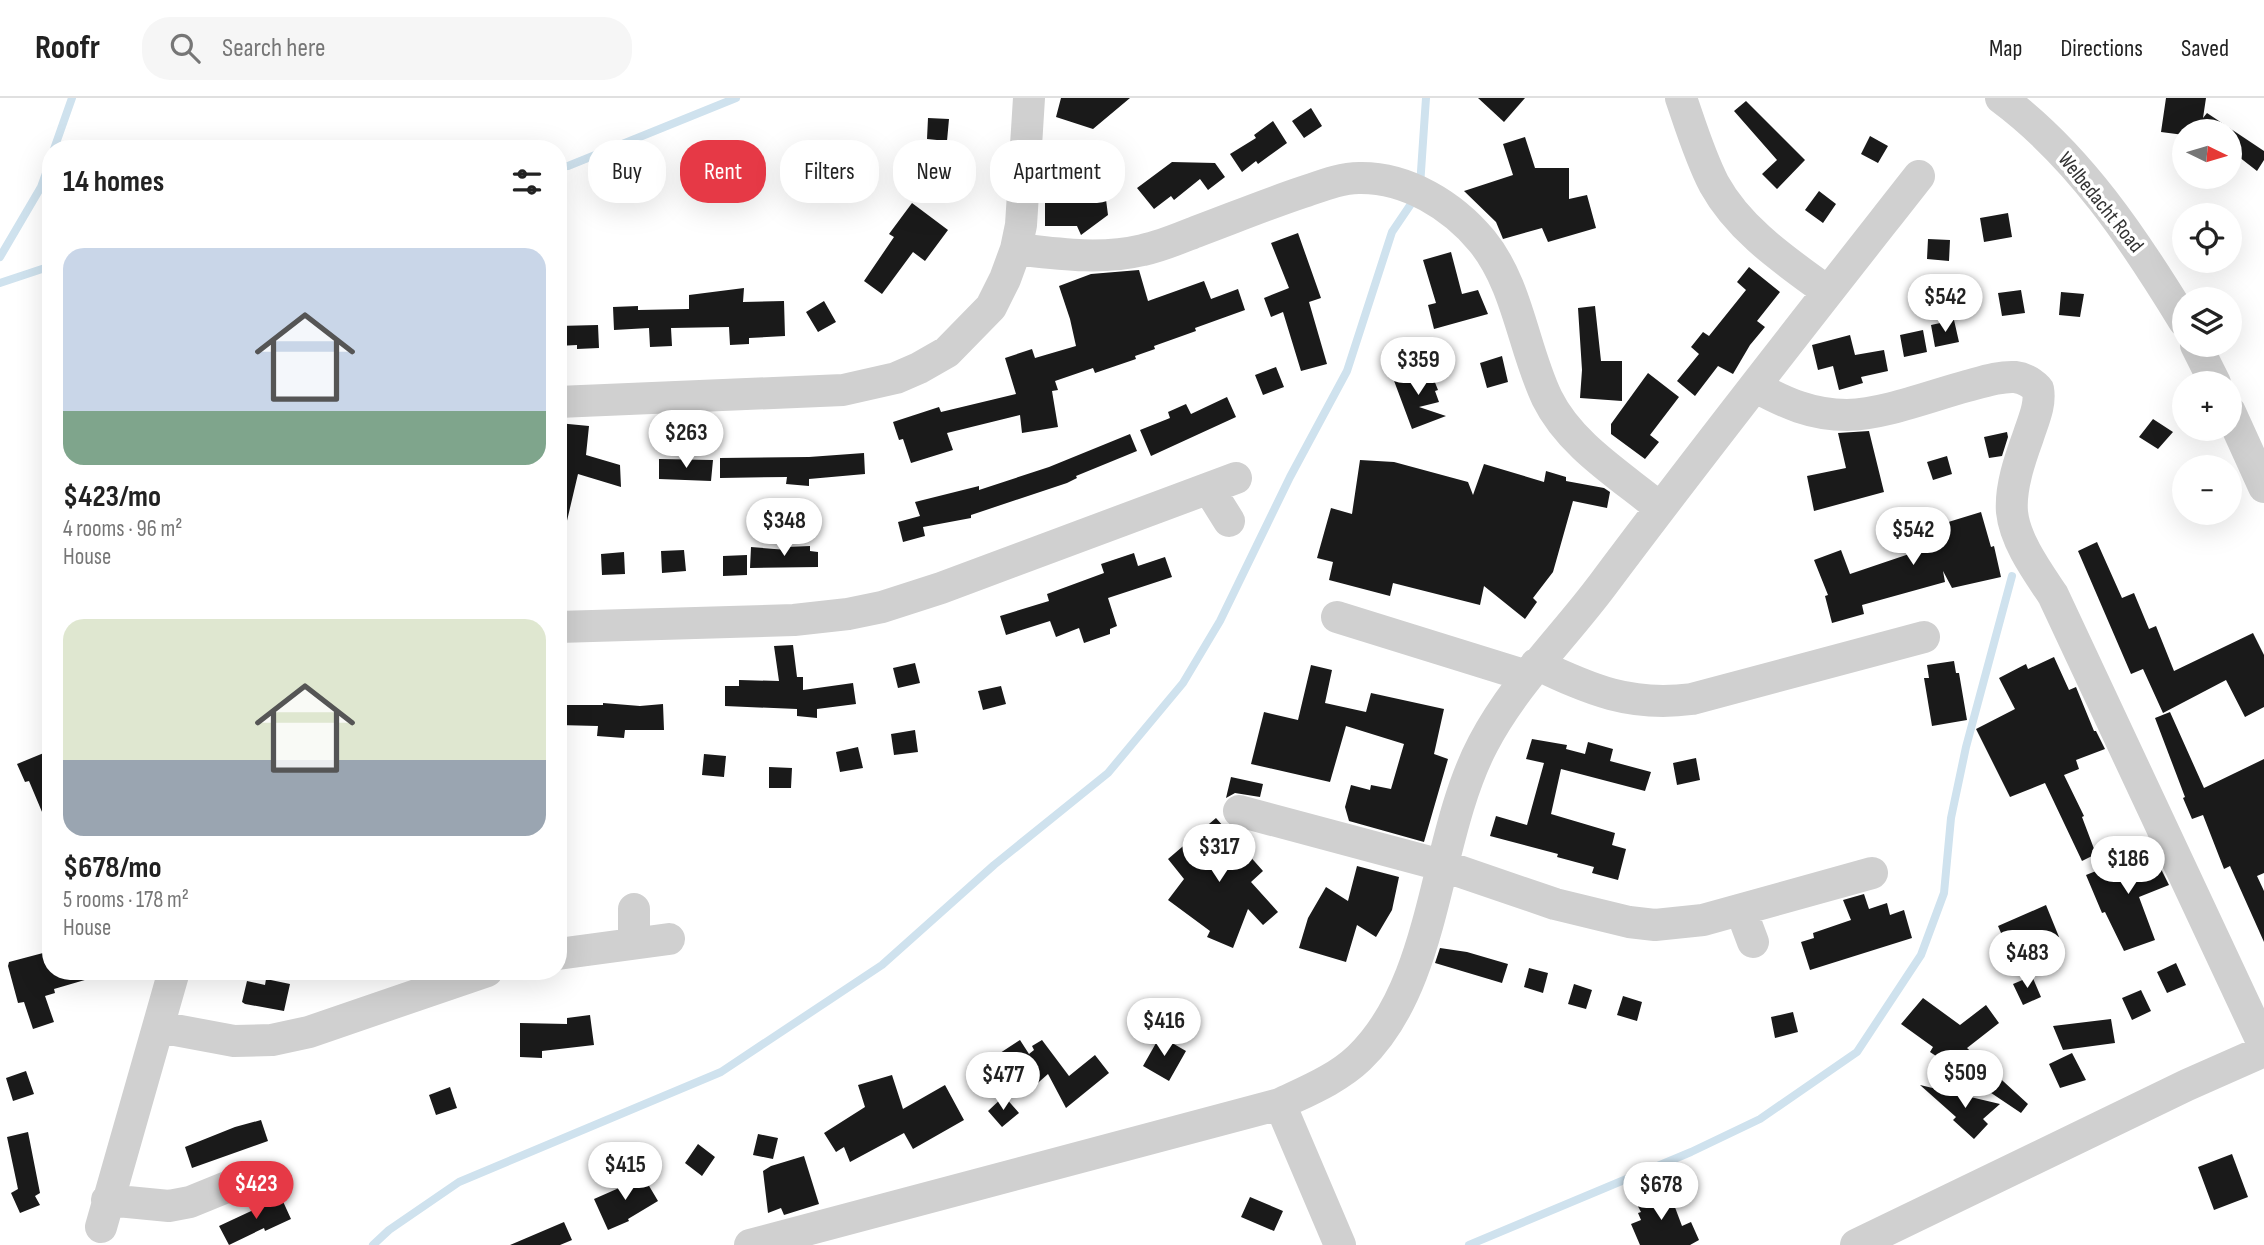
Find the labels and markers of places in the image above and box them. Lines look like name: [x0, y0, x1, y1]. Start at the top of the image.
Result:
pin: $542: [1904, 274, 1986, 334]
pin: $359: [1377, 338, 1459, 397]
pin: $263: [645, 410, 727, 470]
pin: $348: [743, 498, 825, 558]
pin: $542: [1872, 508, 1954, 567]
pin: $317: [1178, 824, 1260, 884]
pin: $186: [2087, 836, 2169, 896]
pin: $483: [1986, 930, 2068, 990]
pin: $416: [1123, 998, 1205, 1058]
pin: $509: [1924, 1051, 2006, 1110]
pin: $477: [962, 1052, 1044, 1112]
pin: $415: [584, 1142, 666, 1202]
pin: $423: [215, 1162, 297, 1221]
pin: $678: [1620, 1162, 1702, 1222]

